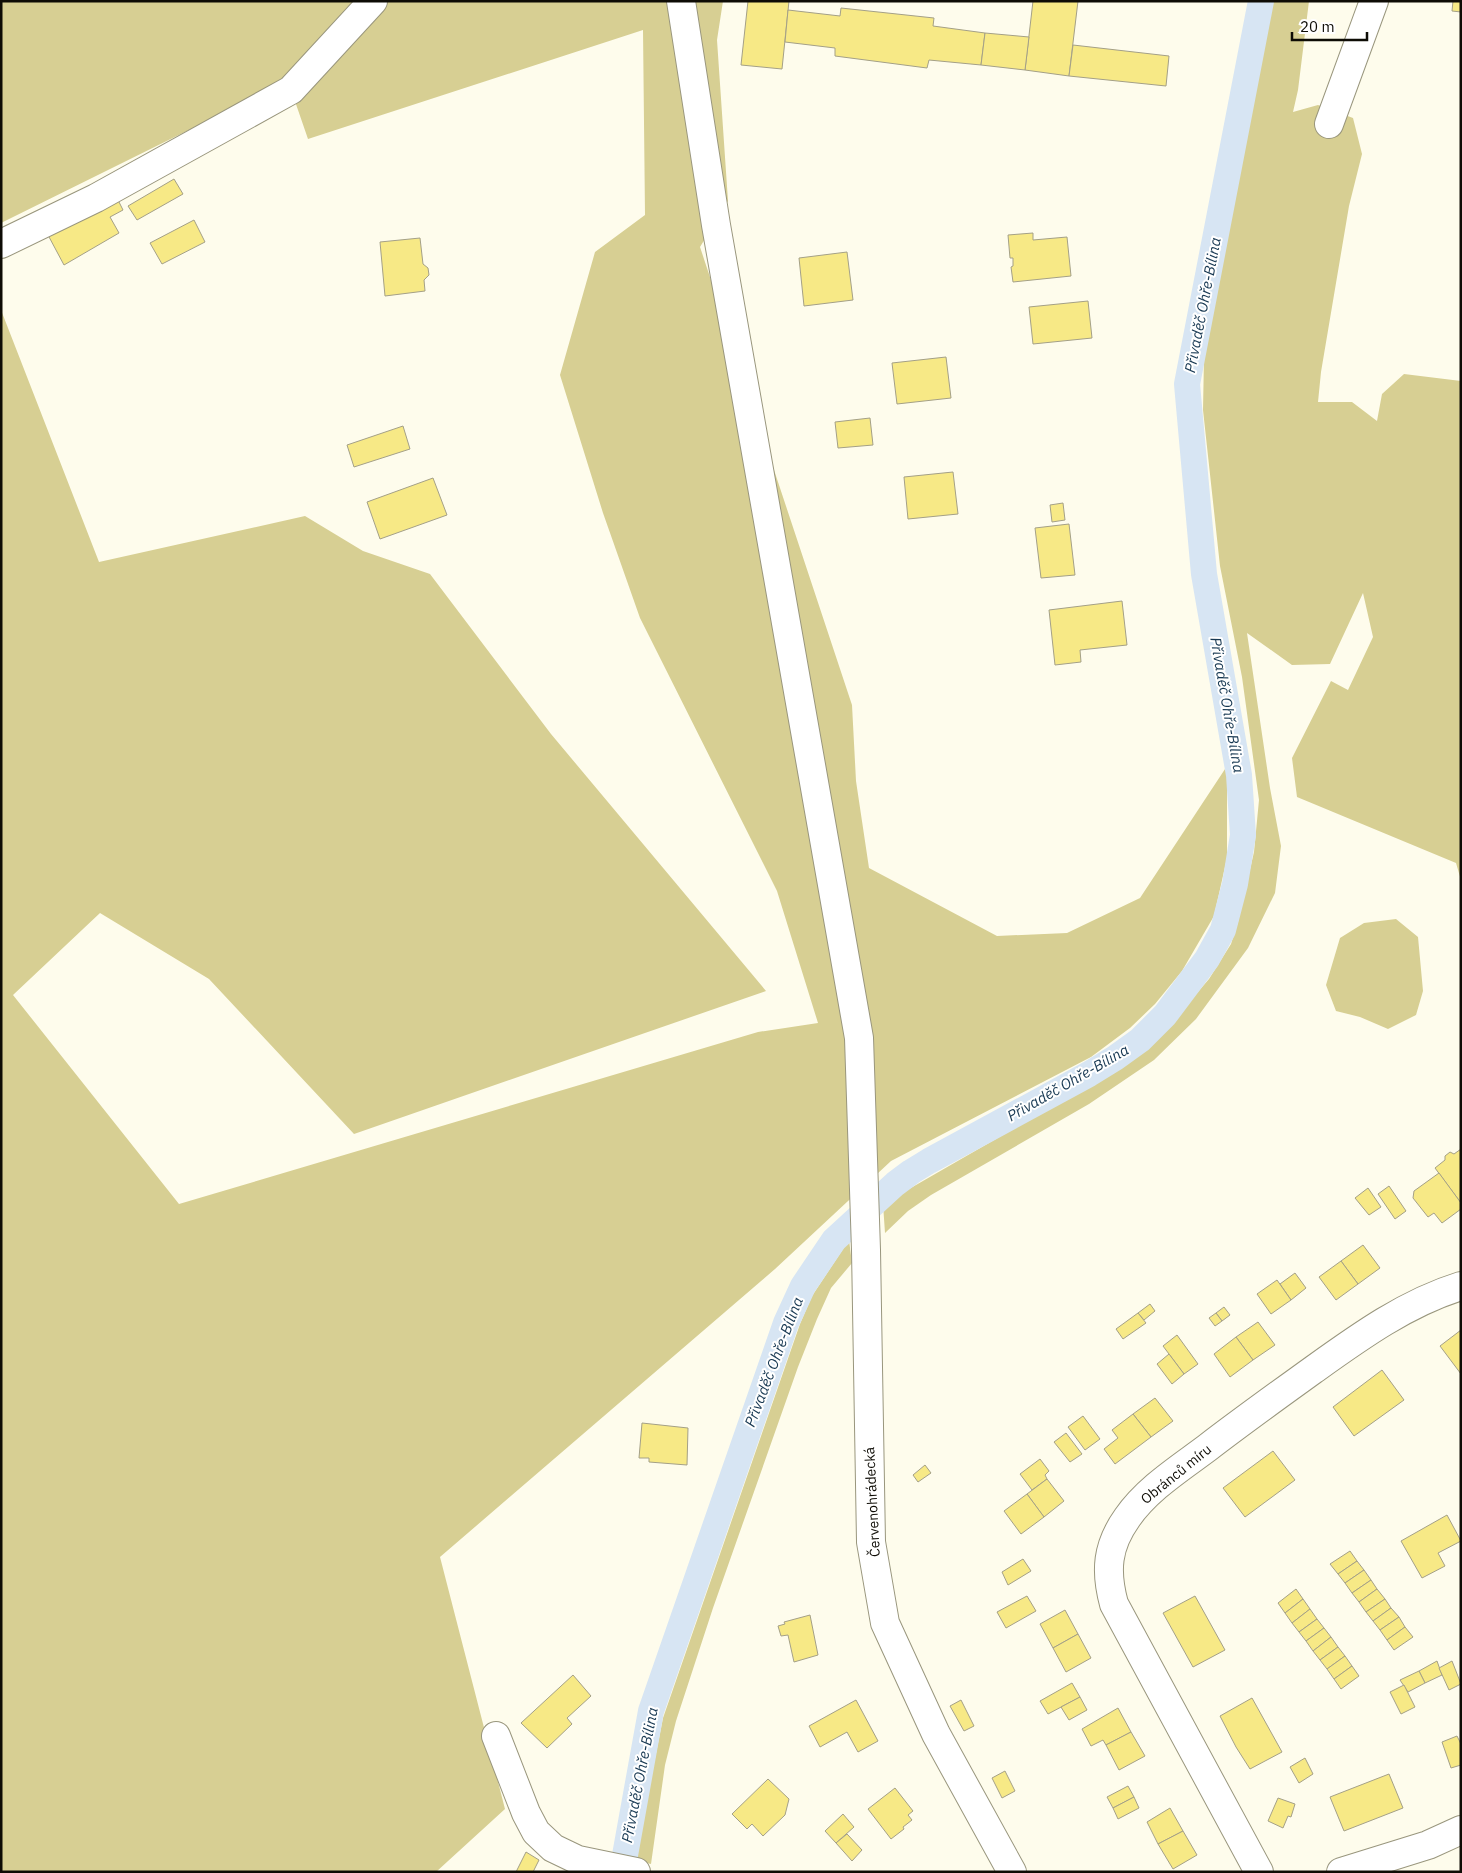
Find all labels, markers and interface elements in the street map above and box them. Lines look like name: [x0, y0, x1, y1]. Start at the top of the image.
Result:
scale bar: [1292, 10, 1367, 42]
text: 20 m: [1300, 17, 1335, 36]
water label: Přivaděč Ohře-Bílina: [1180, 235, 1225, 374]
water label: Přivaděč Ohře-Bílina: [1206, 636, 1249, 774]
water label: Přivaděč Ohře-Bílina: [1003, 1040, 1132, 1125]
water label: Přivaděč Ohře-Bílina: [740, 1294, 807, 1429]
street label: Obránců míru: [1137, 1440, 1215, 1508]
street label: Červenohrádecká: [859, 1446, 884, 1557]
water label: Přivaděč Ohře-Bílina: [617, 1705, 662, 1844]

